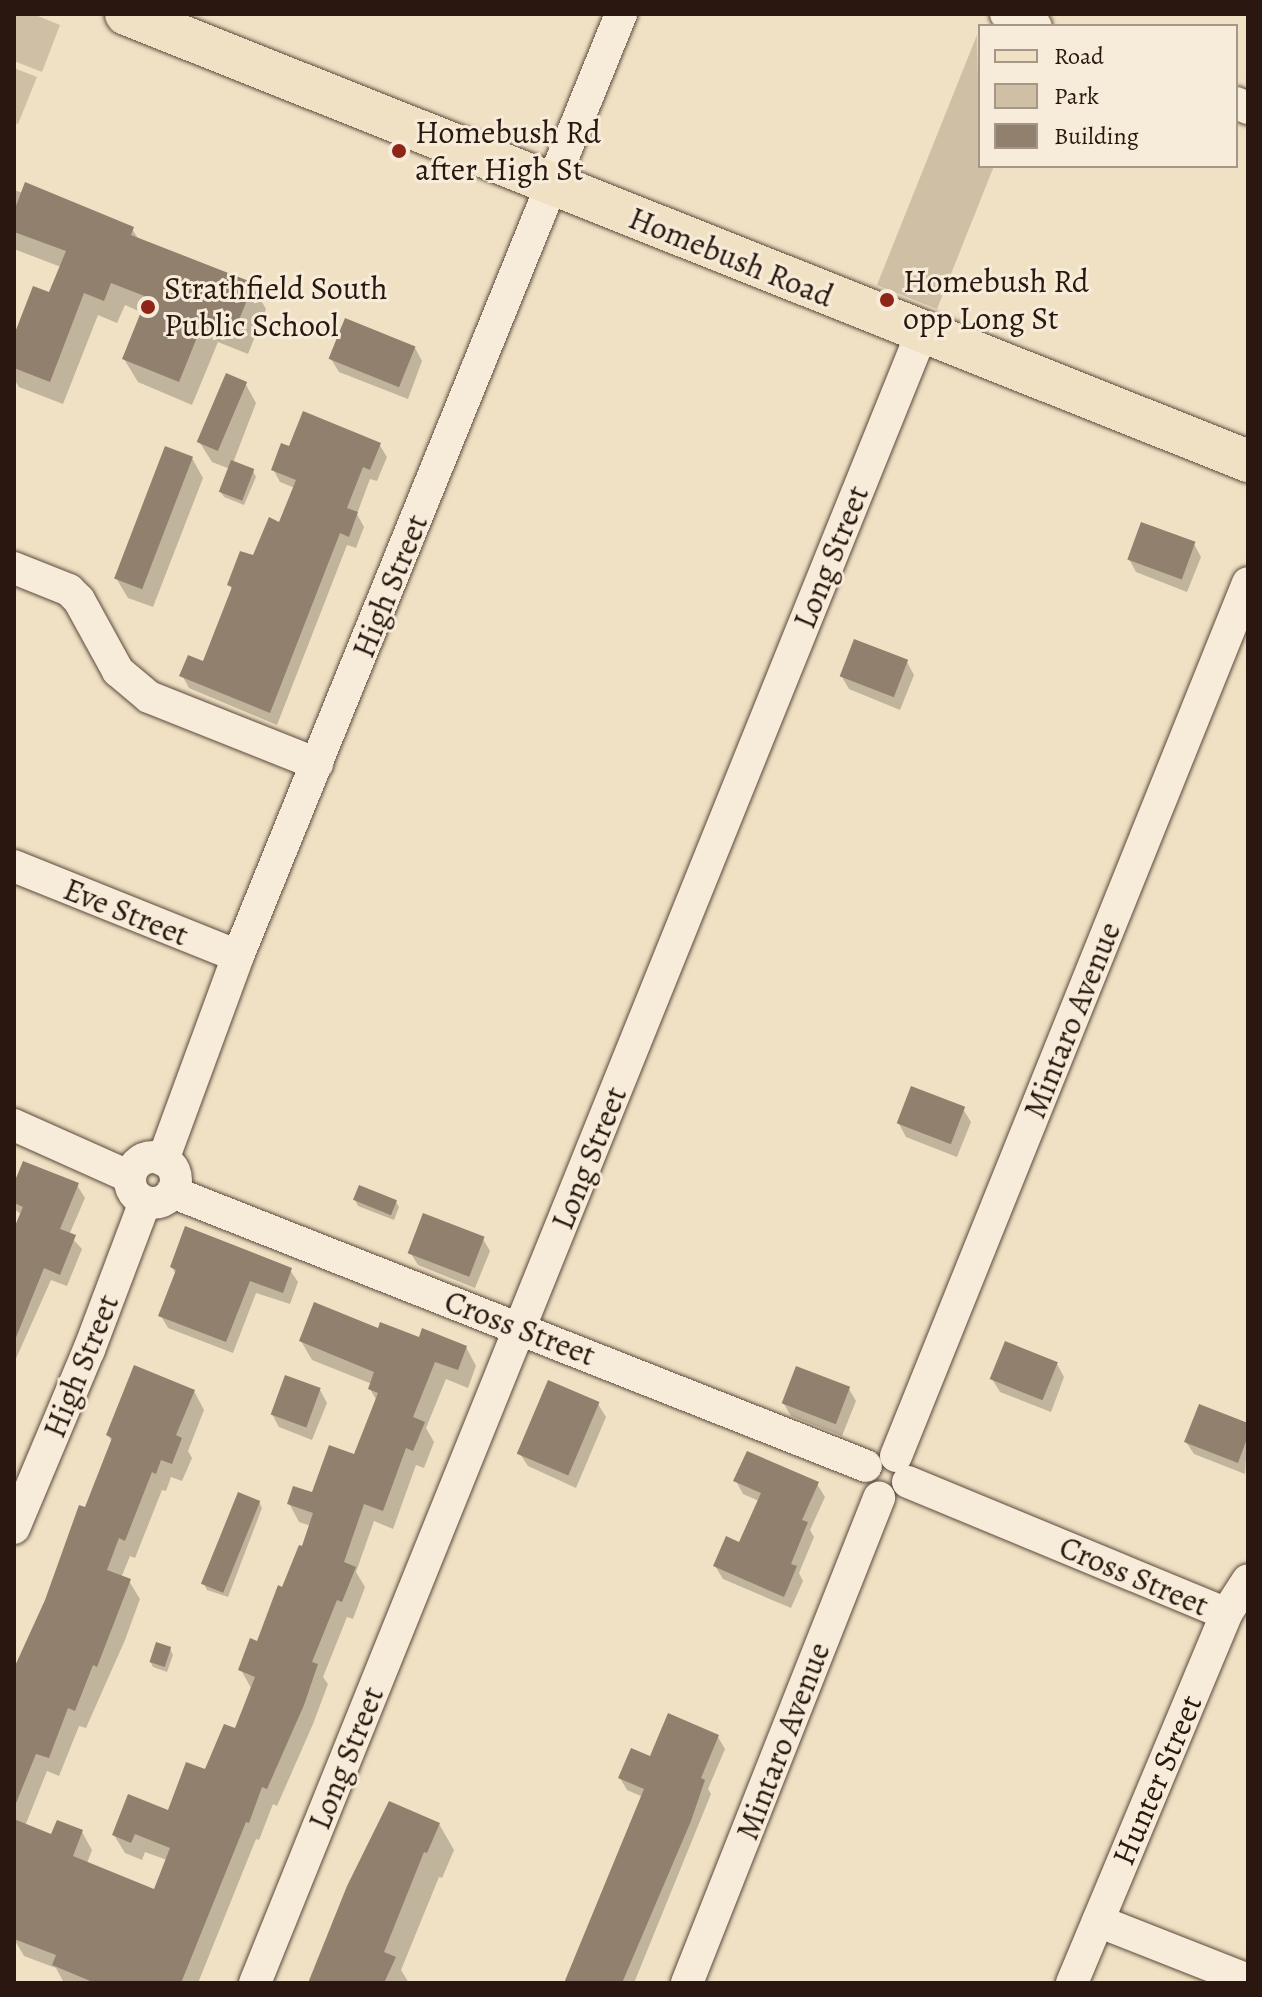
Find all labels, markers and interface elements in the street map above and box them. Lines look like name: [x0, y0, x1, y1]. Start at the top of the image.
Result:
legend: [978, 24, 1238, 168]
text: Road: [1054, 40, 1104, 72]
text: Park: [1054, 80, 1099, 112]
place label: Homebush Rd after High St: [415, 114, 601, 189]
text: Building: [1054, 120, 1139, 152]
marker: Homebush Rd after High St: [390, 142, 408, 160]
street label: Homebush Road: [623, 199, 839, 315]
place label: Homebush Rd opp Long St: [903, 263, 1089, 338]
place label: Strathfield South Public School: [164, 270, 388, 345]
marker: Homebush Rd opp Long St: [878, 291, 896, 309]
marker: Strathfield South Public School: [139, 298, 157, 316]
street label: Long Street: [785, 480, 877, 634]
street label: High Street: [344, 509, 436, 663]
street label: Eve Street: [58, 870, 194, 954]
street label: Mintaro Avenue: [1015, 916, 1129, 1124]
street label: Long Street: [543, 1081, 635, 1235]
street label: Cross Street: [439, 1282, 601, 1374]
street label: High Street: [35, 1289, 127, 1443]
street label: Cross Street: [1054, 1527, 1214, 1625]
street label: Mintaro Avenue: [728, 1637, 838, 1845]
street label: Long Street: [300, 1681, 392, 1835]
street label: Hunter Street: [1104, 1689, 1210, 1871]

